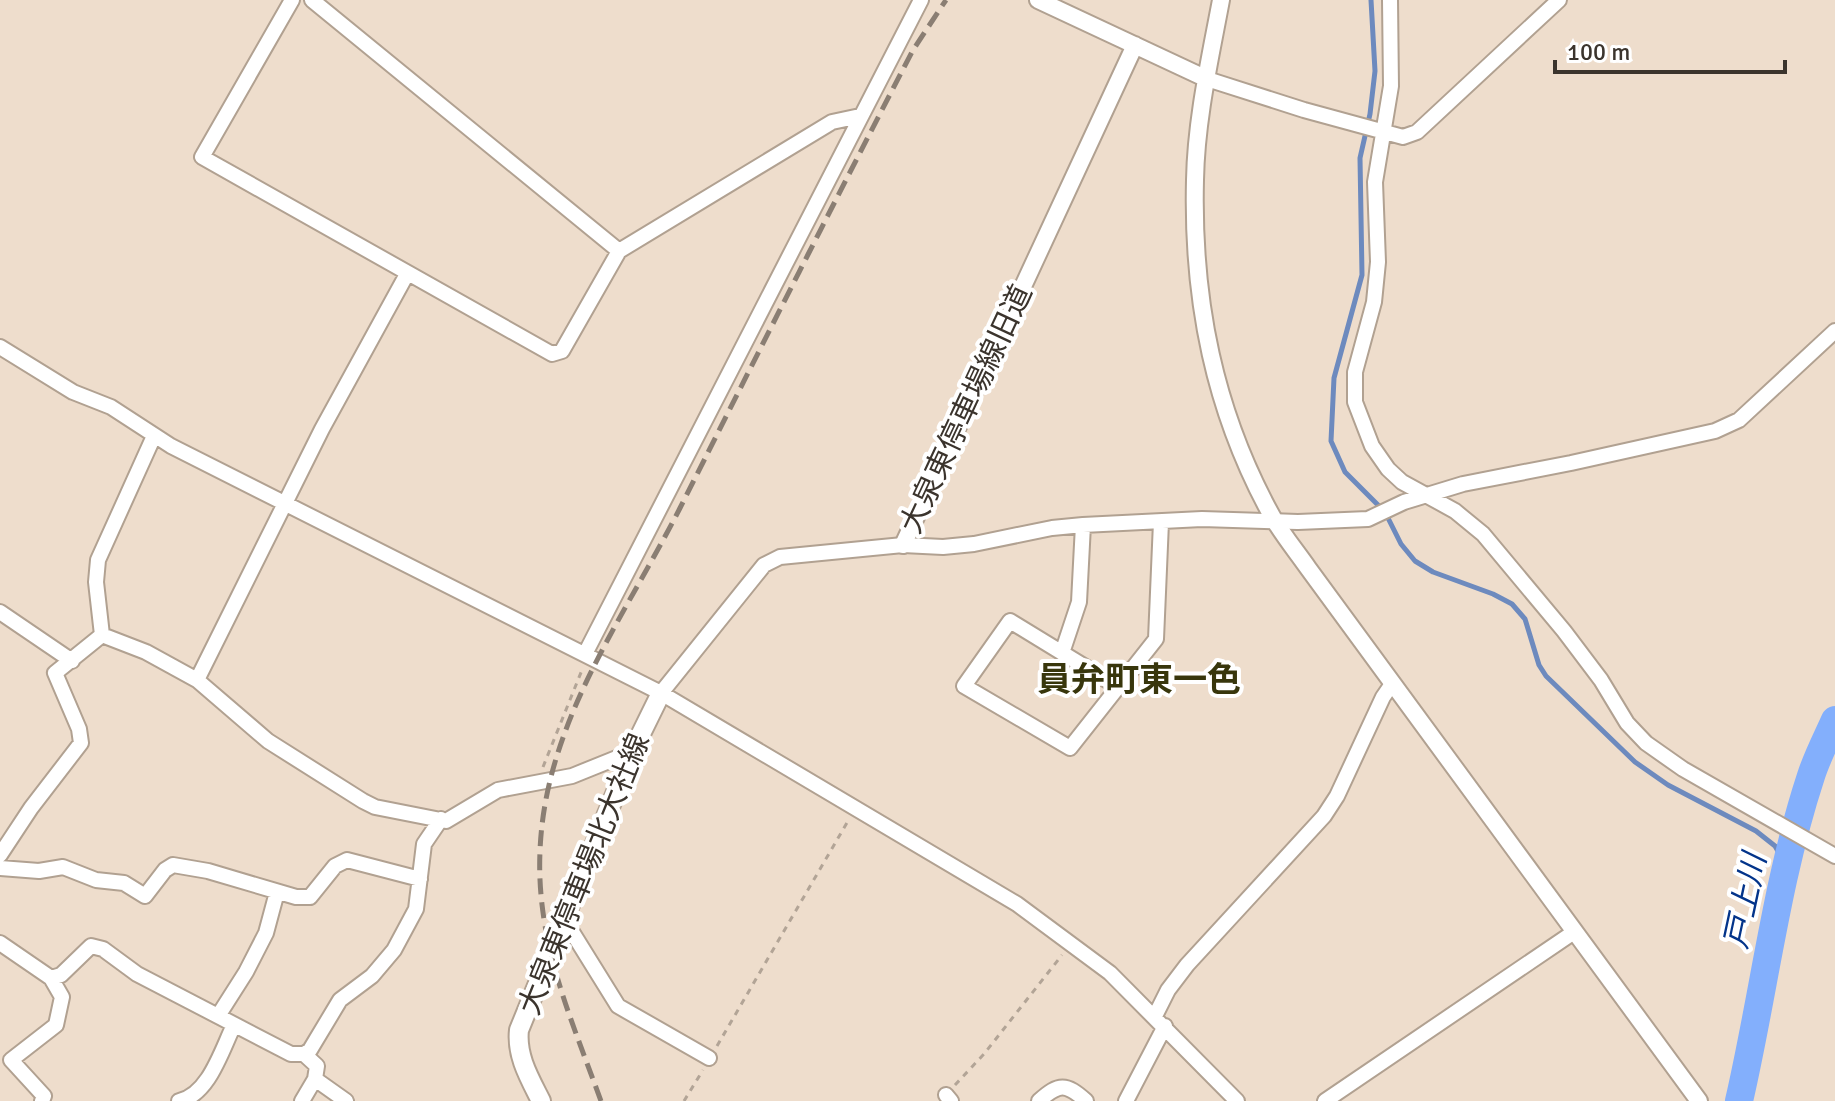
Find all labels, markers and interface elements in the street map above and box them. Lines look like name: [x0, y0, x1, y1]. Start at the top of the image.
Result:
scale bar: [1555, 24, 1785, 74]
text: 100 m: [1567, 37, 1630, 67]
street label: 大泉東停車場線旧道: [893, 279, 1040, 539]
district label: 員弁町東一色: [1037, 659, 1241, 701]
street label: 大泉東停車場北大社線: [511, 728, 658, 1020]
water label: 戸上川: [1716, 847, 1775, 952]

